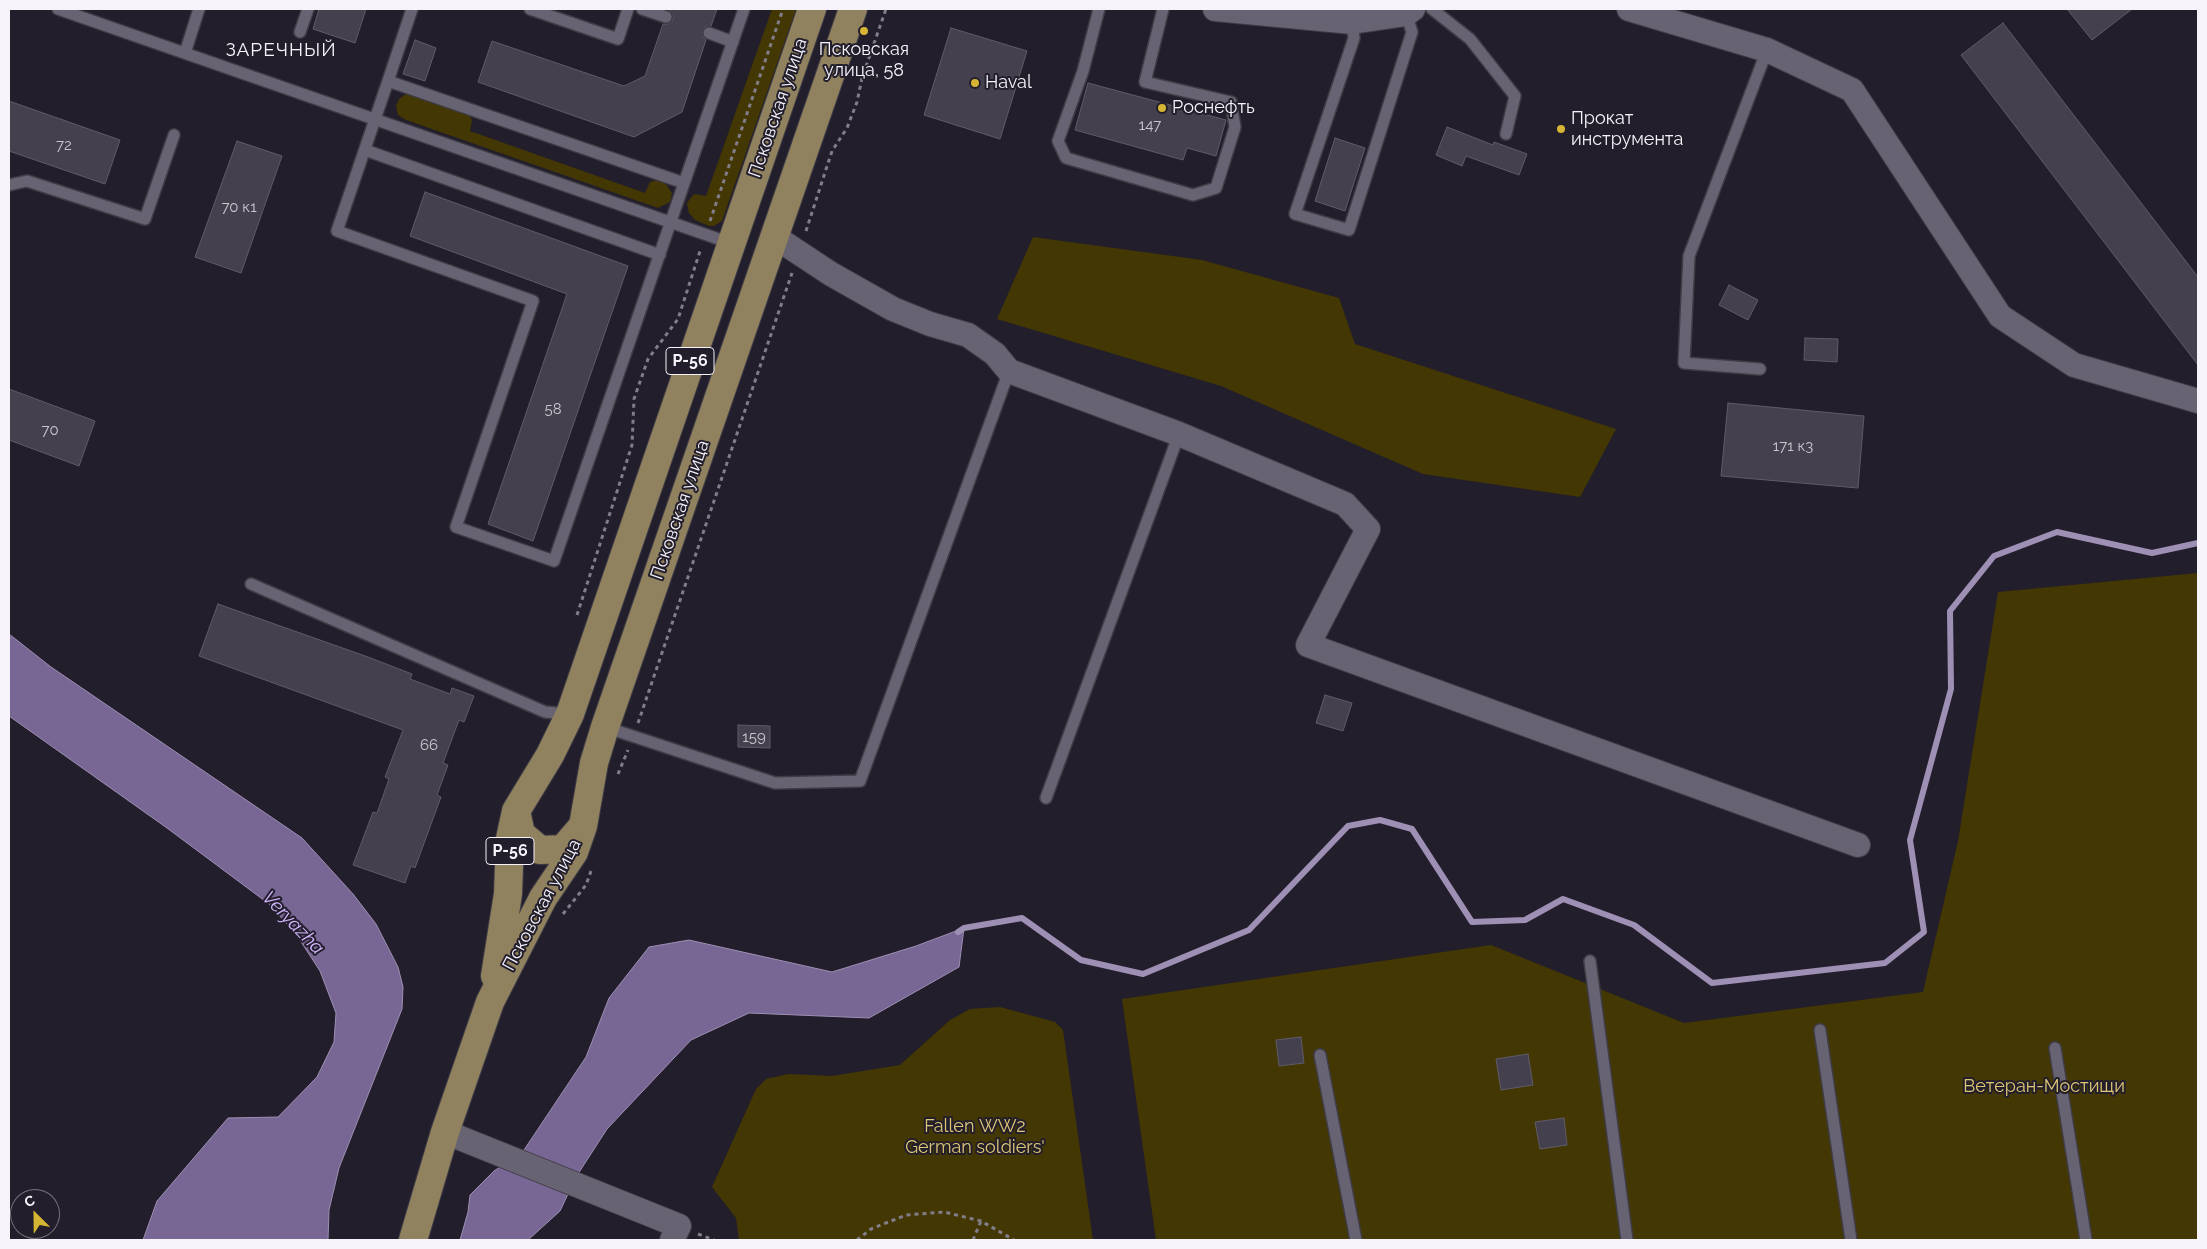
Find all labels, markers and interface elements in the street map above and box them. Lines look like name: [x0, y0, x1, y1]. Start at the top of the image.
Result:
marker: Псковская улица, 58: [858, 25, 870, 37]
street label: Псковская улица: [744, 36, 812, 180]
district label: ЗАРЕЧНЫЙ: [224, 39, 338, 61]
place label: Псковская улица, 58: [819, 39, 909, 82]
place label: Haval: [985, 72, 1032, 94]
marker: Haval: [969, 77, 981, 89]
place label: Роснефть: [1172, 97, 1255, 119]
marker: Роснефть: [1156, 102, 1168, 114]
place label: Прокат инструмента: [1571, 108, 1683, 150]
house number: 147: [1139, 116, 1161, 134]
marker: Прокат инструмента: [1555, 123, 1567, 135]
house number: 72: [56, 136, 72, 154]
house number: 70 к1: [221, 198, 257, 216]
road number: Р-56: [666, 348, 714, 374]
house number: 58: [544, 400, 562, 418]
house number: 70: [41, 421, 59, 439]
house number: 171 к3: [1773, 437, 1813, 455]
street label: Псковская улица: [646, 438, 714, 582]
house number: 159: [742, 728, 766, 746]
house number: 66: [420, 736, 438, 754]
street label: Псковская улица: [498, 836, 586, 974]
road number: Р-56: [486, 838, 534, 864]
water label: Veryazha: [257, 887, 329, 959]
park label: Ветеран-Мостищи: [1963, 1076, 2125, 1098]
park label: Fallen WW2 German soldiers': [905, 1116, 1045, 1158]
north arrow: [10, 1189, 60, 1239]
text: С: [22, 1192, 37, 1210]

